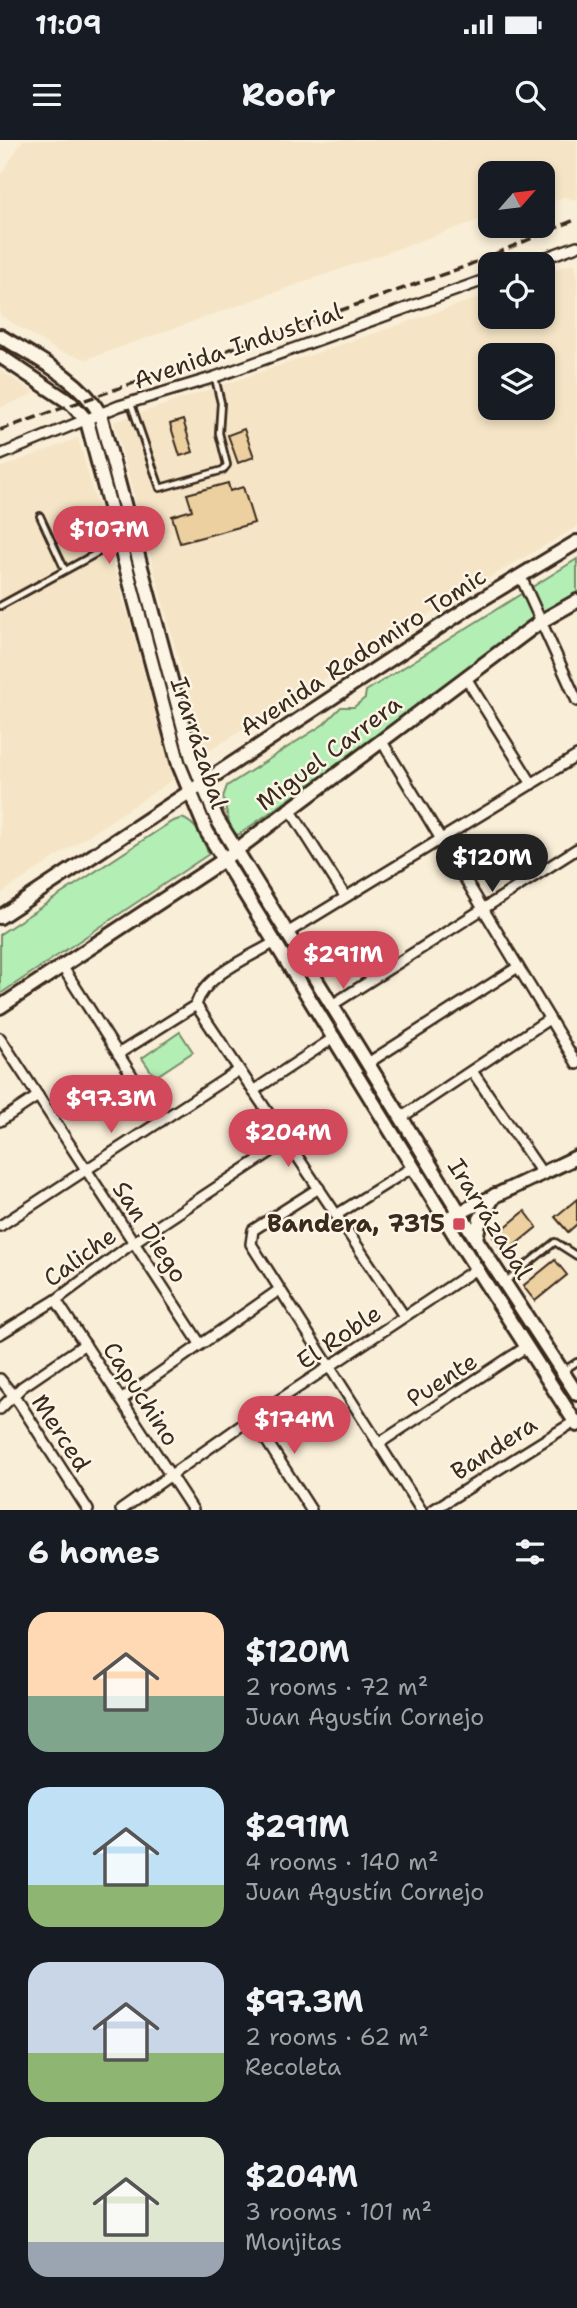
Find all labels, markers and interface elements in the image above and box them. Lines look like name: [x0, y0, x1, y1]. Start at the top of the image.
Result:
text: 11:09: [35, 7, 101, 42]
text: Roofr: [241, 73, 336, 116]
icon: menu: [28, 76, 66, 114]
icon: search: [511, 76, 549, 114]
north arrow: [478, 161, 555, 238]
map controls: [478, 161, 555, 420]
button: locate: [478, 252, 555, 329]
street label: Avenida Industrial: [129, 295, 347, 397]
button: layers: [478, 343, 555, 420]
pin: $107M: [60, 506, 158, 566]
text: $107M: [69, 514, 149, 544]
street label: Avenida Radomiro Tomic: [234, 560, 492, 744]
street label: Irarrázabal: [163, 673, 236, 814]
street label: Miguel Carrera: [250, 688, 408, 818]
pin: $120M: [443, 834, 541, 894]
text: $120M: [452, 842, 532, 872]
pin: $291M: [294, 932, 392, 991]
text: $291M: [303, 939, 383, 969]
pin: $97.3M: [54, 1076, 168, 1135]
text: $97.3M: [66, 1083, 156, 1113]
pin: $204M: [239, 1110, 337, 1169]
text: $204M: [245, 1117, 331, 1147]
street label: Irarrázabal: [440, 1153, 540, 1286]
street label: San Diego: [105, 1175, 195, 1289]
place label: Bandera, 7315: [267, 1208, 445, 1240]
marker: Bandera, 7315: [451, 1216, 467, 1232]
street label: Caliche: [37, 1220, 123, 1294]
street label: El Roble: [291, 1297, 387, 1377]
street label: Capuchino: [95, 1336, 187, 1452]
street label: Puente: [400, 1345, 484, 1415]
street label: Merced: [24, 1388, 98, 1478]
pin: $174M: [245, 1396, 343, 1456]
text: $174M: [254, 1404, 334, 1434]
street label: Bandera: [445, 1408, 543, 1488]
text: 6 homes: [28, 1532, 160, 1573]
icon: filters: [511, 1533, 549, 1571]
text: $120M: [245, 1631, 349, 1672]
icon: home: [84, 1640, 168, 1724]
text: 2 rooms · 72 m²: [245, 1672, 428, 1702]
text: Juan Agustín Cornejo: [245, 1702, 484, 1732]
text: $291M: [245, 1806, 349, 1847]
icon: home: [84, 1815, 168, 1899]
text: 4 rooms · 140 m²: [245, 1847, 439, 1877]
text: Juan Agustín Cornejo: [245, 1877, 484, 1907]
text: $97.3M: [245, 1981, 363, 2022]
icon: home: [84, 1990, 168, 2074]
text: 2 rooms · 62 m²: [245, 2022, 429, 2052]
text: Recoleta: [245, 2052, 341, 2082]
text: $204M: [245, 2156, 358, 2197]
icon: home: [84, 2165, 168, 2249]
text: 3 rooms · 101 m²: [245, 2197, 432, 2227]
text: Monjitas: [245, 2227, 342, 2257]

